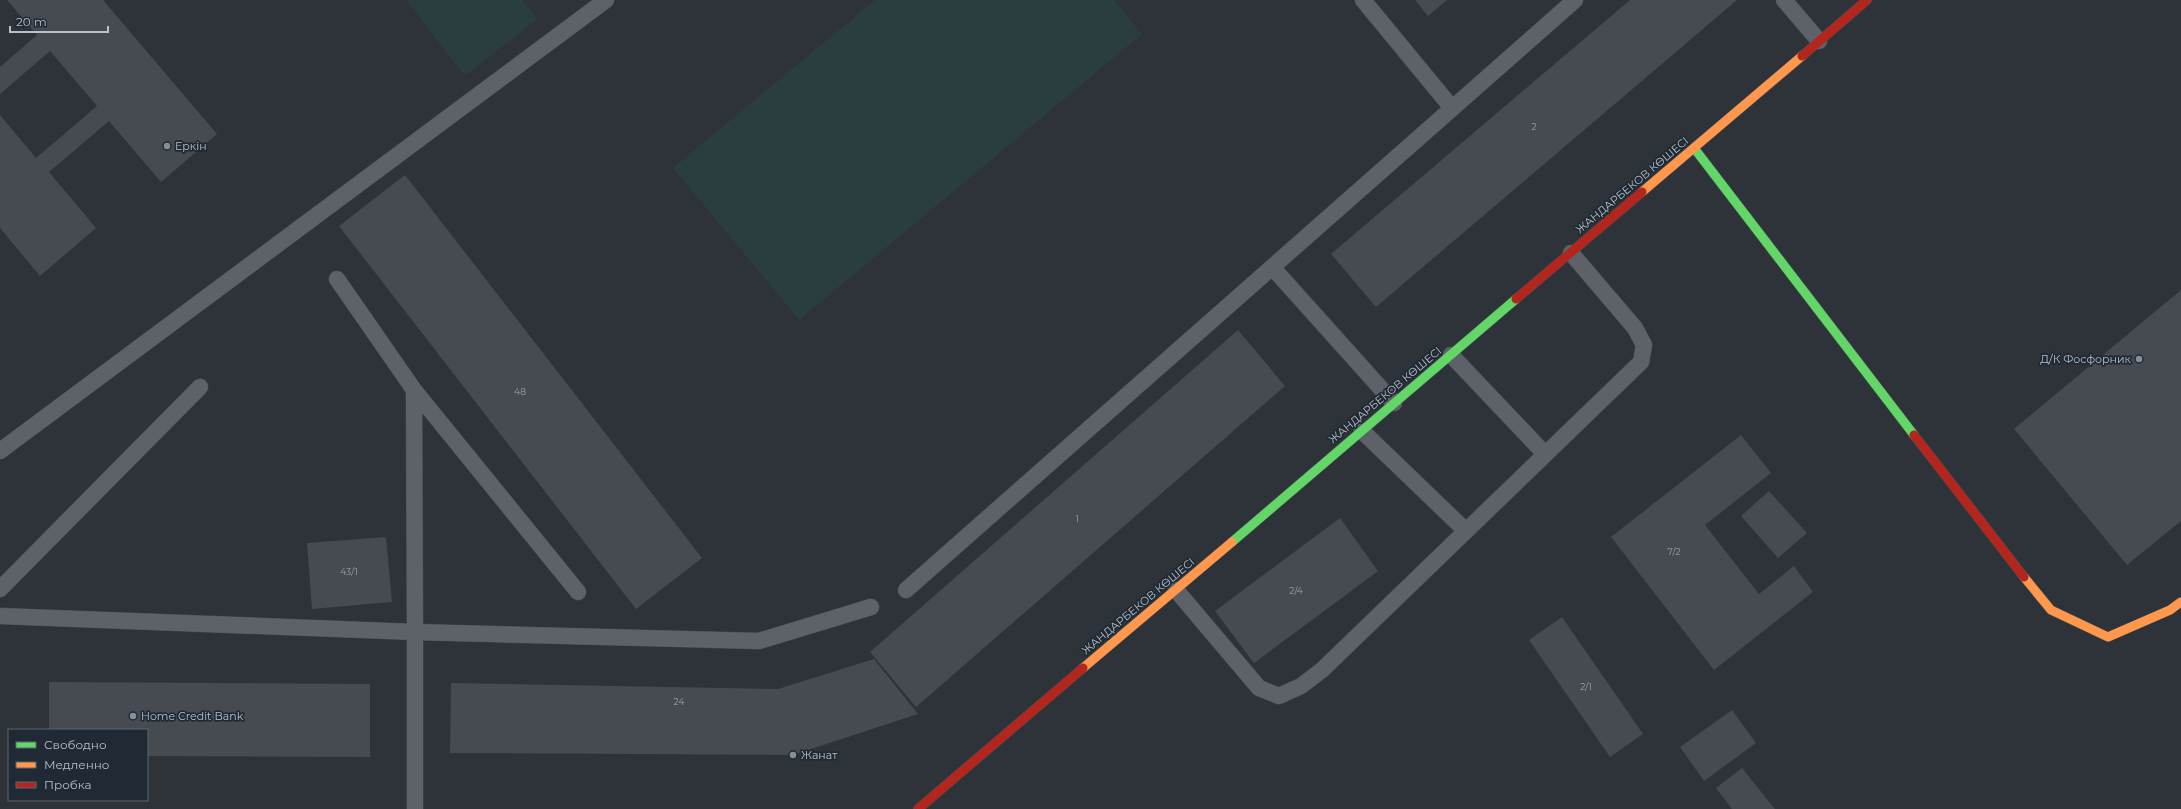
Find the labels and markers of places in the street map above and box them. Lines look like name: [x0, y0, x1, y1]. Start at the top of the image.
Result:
place label: Еркін: [175, 139, 207, 153]
marker: Еркін: [162, 141, 172, 151]
place label: Д/К Фосфорник: [2040, 352, 2132, 366]
marker: Д/К Фосфорник: [2134, 354, 2144, 364]
place label: Home Credit Bank: [141, 709, 244, 723]
marker: Home Credit Bank: [128, 711, 138, 721]
place label: Жанат: [801, 748, 838, 762]
marker: Жанат: [788, 750, 798, 760]

